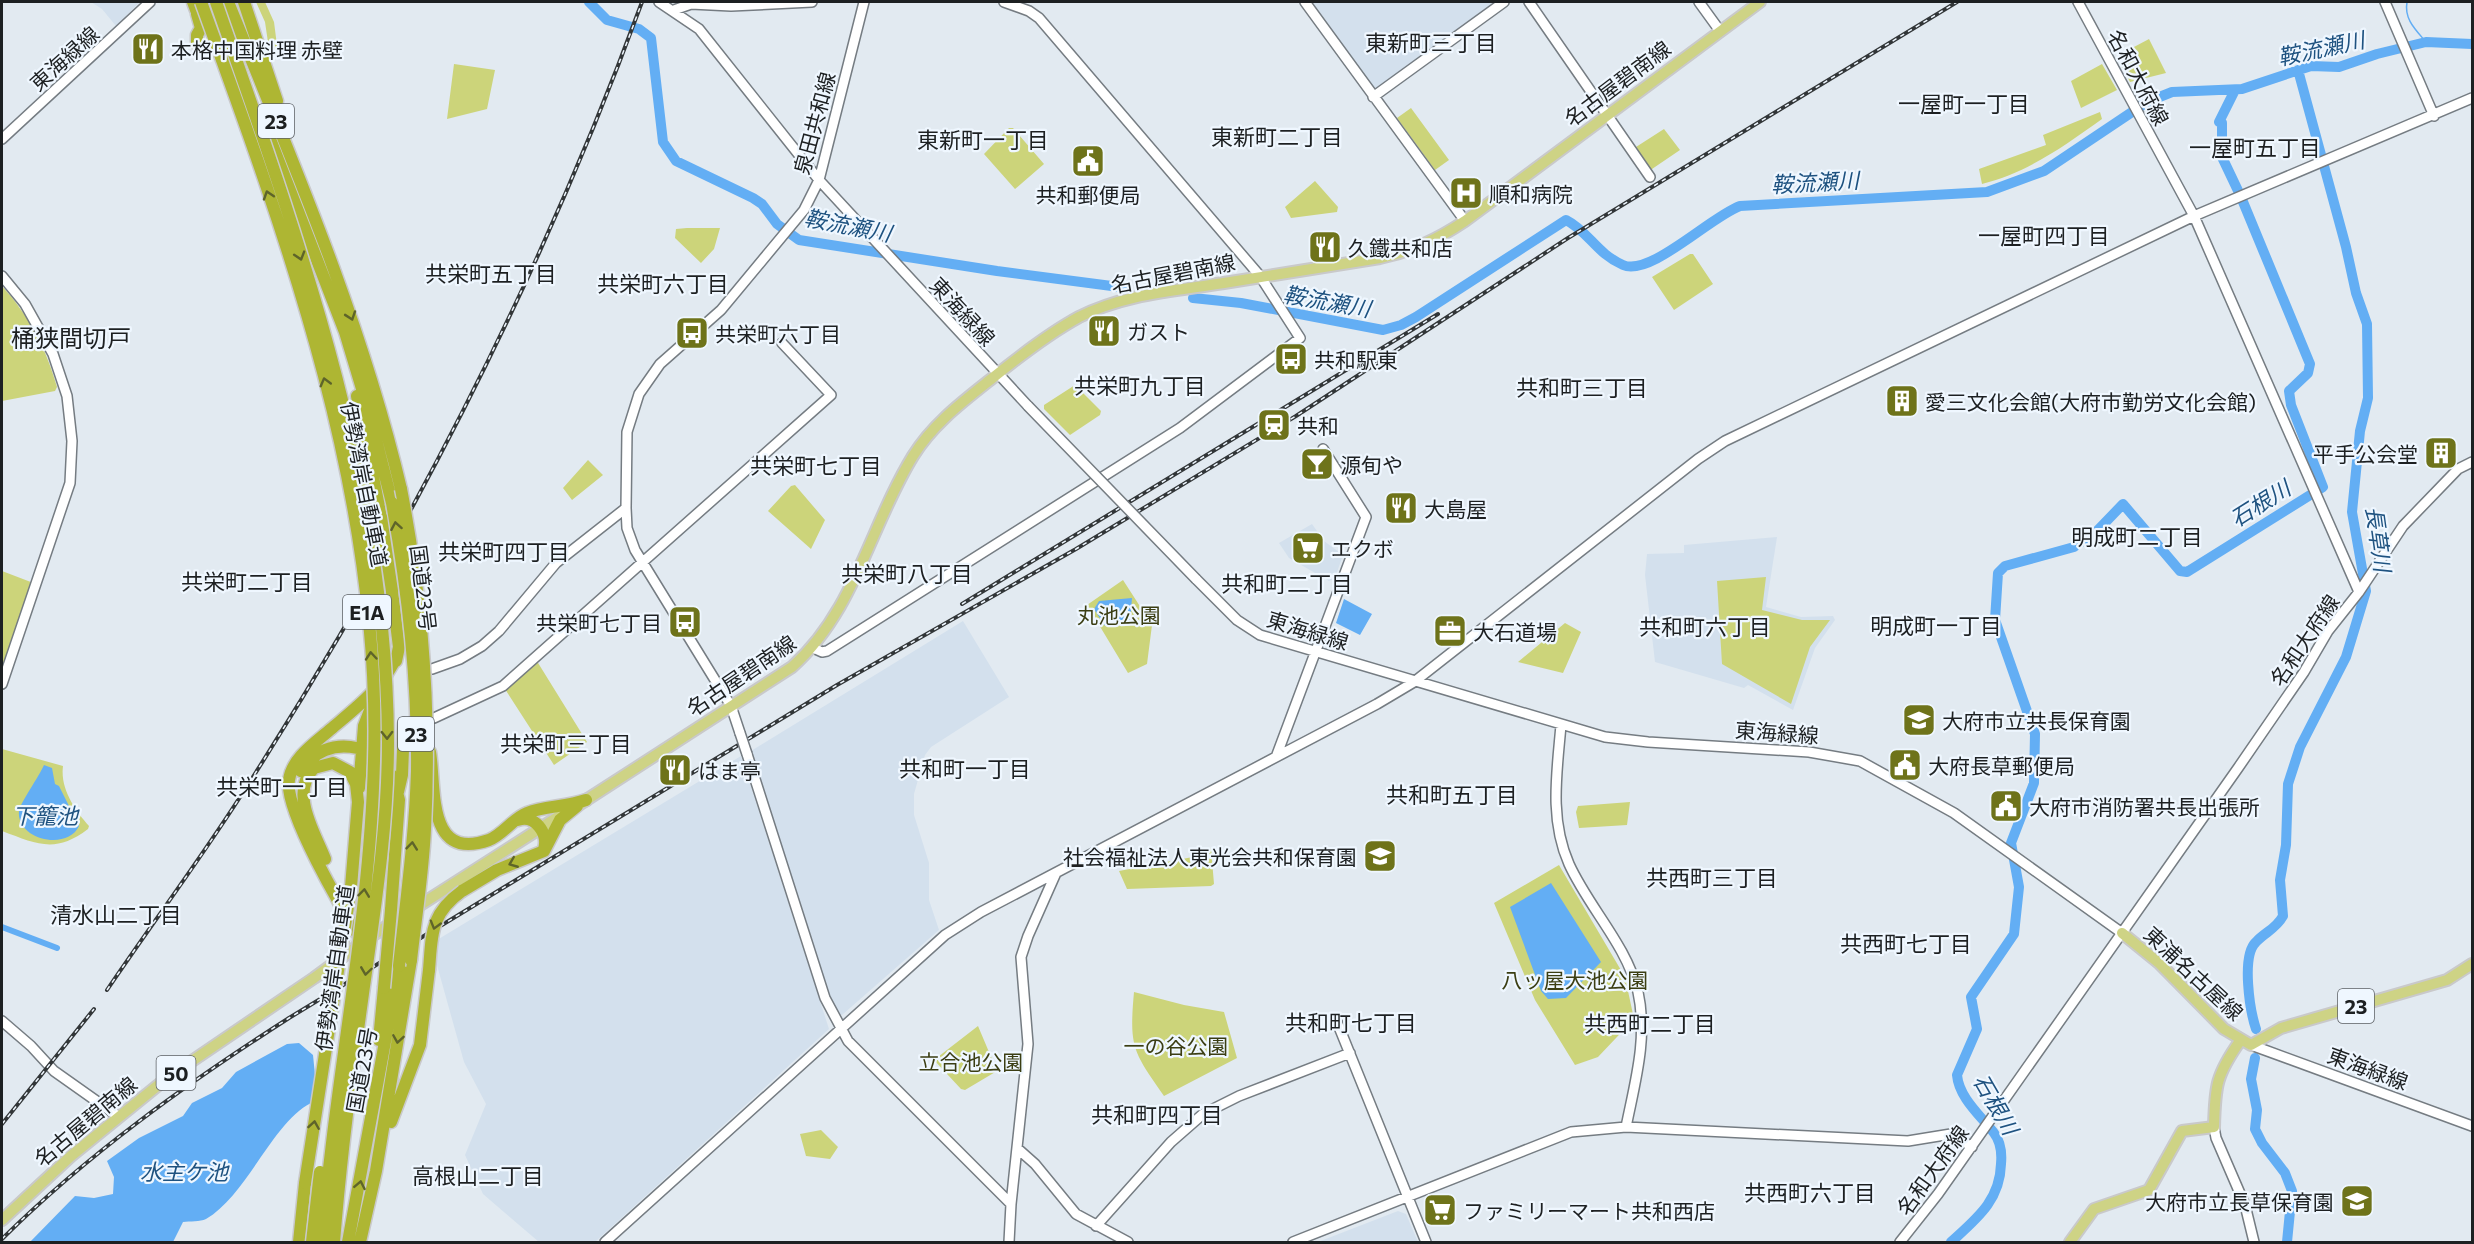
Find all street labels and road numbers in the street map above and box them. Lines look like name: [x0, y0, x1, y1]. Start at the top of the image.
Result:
street label: 東海緑線: [24, 21, 104, 95]
street label: 名和大府線: [2103, 25, 2175, 129]
street label: 名古屋碧南線: [1559, 35, 1675, 131]
street label: 泉田共和線: [788, 69, 840, 177]
road number: 23: [258, 104, 294, 138]
street label: 名古屋碧南線: [1109, 249, 1237, 297]
street label: 東海緑線: [925, 272, 1001, 350]
street label: 伊勢湾岸自動車道: [337, 399, 393, 569]
street label: 国道23号: [406, 543, 442, 633]
street label: 名和大府線: [2264, 589, 2344, 691]
road number: E1A: [343, 595, 391, 629]
street label: 東海緑線: [1264, 606, 1352, 654]
street label: 名古屋碧南線: [682, 629, 800, 721]
road number: 23: [398, 717, 434, 751]
street label: 東海緑線: [1734, 717, 1820, 747]
street label: 伊勢湾岸自動車道: [310, 883, 358, 1053]
street label: 東浦名古屋線: [2139, 921, 2249, 1025]
road number: 23: [2338, 989, 2374, 1023]
street label: 国道23号: [341, 1025, 381, 1115]
street label: 東海緑線: [2324, 1042, 2412, 1094]
road number: 50: [156, 1056, 195, 1090]
street label: 名古屋碧南線: [29, 1071, 141, 1171]
street label: 名和大府線: [1891, 1120, 1973, 1220]

